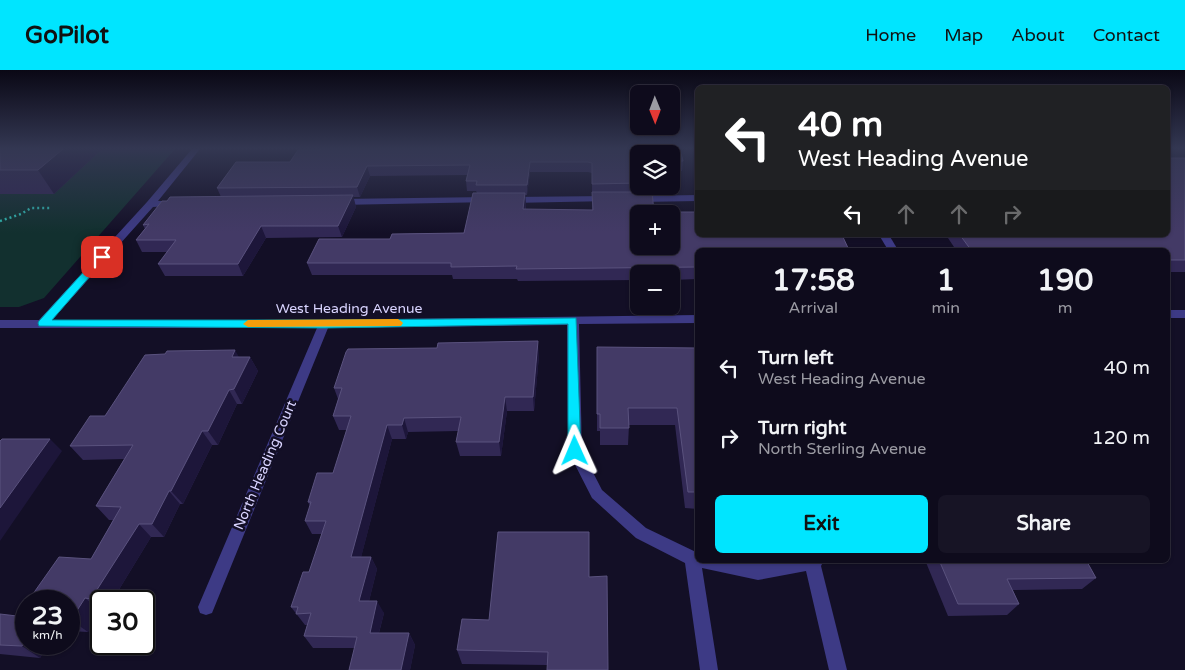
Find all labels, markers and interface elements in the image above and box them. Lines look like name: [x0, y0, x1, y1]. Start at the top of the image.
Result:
text: GoPilot: [25, 21, 109, 50]
text: Home: [865, 24, 916, 46]
text: Map: [944, 24, 983, 46]
text: About: [1011, 24, 1065, 46]
text: Contact: [1093, 24, 1160, 46]
north arrow: [630, 85, 680, 135]
map controls: [630, 85, 680, 315]
text: 40 m: [798, 104, 883, 146]
icon: left: [715, 105, 780, 170]
button: layers: [630, 145, 680, 195]
text: West Heading Avenue: [798, 146, 1029, 172]
icon: left: [839, 200, 867, 228]
icon: ahead: [892, 200, 920, 228]
icon: ahead: [945, 200, 973, 228]
icon: right: [998, 200, 1026, 228]
button: +: [630, 205, 680, 255]
pin: [81, 236, 123, 278]
icon: arrive: [88, 243, 116, 271]
text: 17:58: [772, 262, 855, 299]
text: 1: [936, 262, 955, 299]
text: 190: [1037, 262, 1093, 299]
button: −: [630, 265, 680, 315]
text: Arrival: [789, 298, 838, 318]
text: min: [932, 298, 960, 318]
text: m: [1058, 298, 1072, 318]
street label: West Heading Avenue: [276, 300, 422, 317]
text: Turn left: [758, 347, 834, 369]
icon: left: [715, 354, 743, 382]
text: 40 m: [1104, 357, 1150, 379]
text: West Heading Avenue: [758, 369, 926, 389]
street label: North Heading Court: [230, 397, 300, 532]
text: Turn right: [758, 417, 846, 439]
position arrow: [548, 424, 600, 476]
icon: right: [715, 424, 743, 452]
text: 120 m: [1092, 427, 1150, 449]
text: North Sterling Avenue: [758, 439, 926, 459]
button: Exit: [715, 495, 928, 553]
button: Share: [938, 495, 1150, 553]
speed limit sign: 30: [90, 590, 155, 655]
text: 23: [32, 601, 63, 631]
text: km/h: [32, 628, 63, 642]

